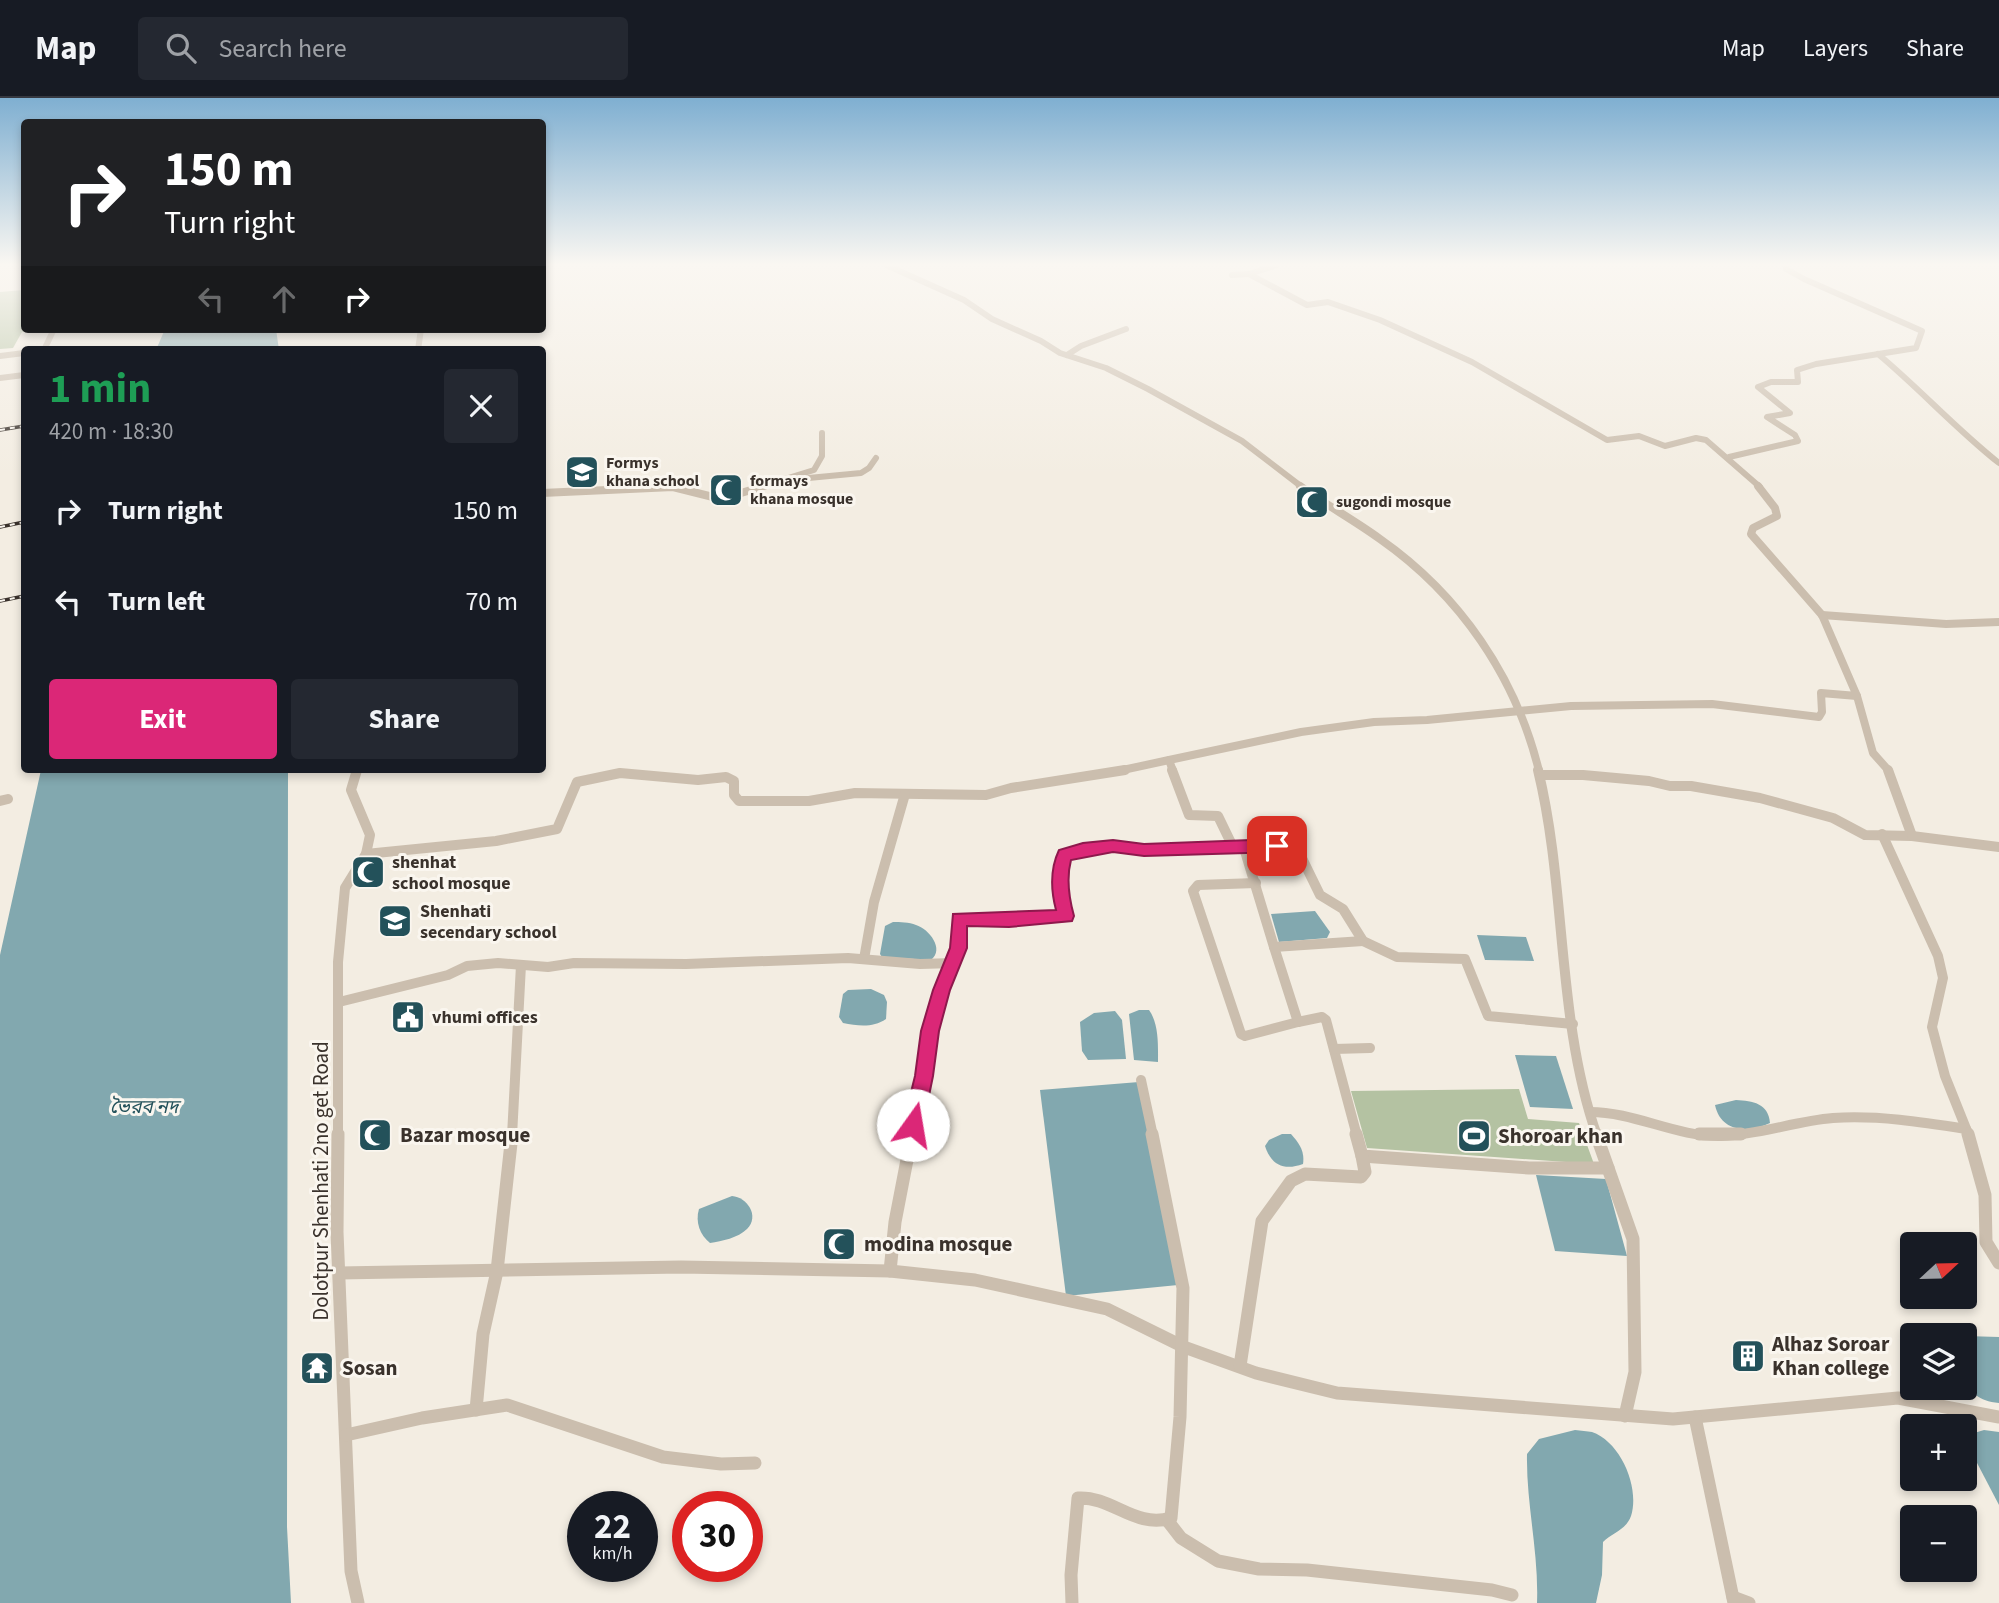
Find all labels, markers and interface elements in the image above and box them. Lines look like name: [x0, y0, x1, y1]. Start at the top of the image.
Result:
search box: [138, 17, 628, 80]
text: Map: [35, 25, 96, 72]
icon: search: [162, 29, 200, 67]
text: Search here: [218, 30, 347, 67]
text: Map: [1722, 31, 1765, 66]
text: Layers: [1803, 31, 1868, 66]
text: Share: [1906, 31, 1964, 66]
text: 150 m: [164, 135, 293, 205]
icon: right: [49, 147, 140, 238]
text: Turn right: [164, 200, 295, 246]
icon: left: [192, 280, 230, 318]
icon: ahead: [265, 280, 303, 318]
icon: right: [338, 280, 376, 318]
text: 1 min: [49, 359, 151, 419]
button: close: [444, 369, 518, 443]
text: 420 m · 18:30: [49, 415, 173, 448]
place label: Formys khana school: [606, 452, 700, 492]
school or university icon: Formys khana school: [563, 453, 601, 491]
place label: formays khana mosque: [750, 470, 853, 510]
mosque icon: formays khana mosque: [707, 471, 745, 509]
mosque icon: sugondi mosque: [1293, 483, 1331, 521]
place label: sugondi mosque: [1336, 491, 1451, 513]
icon: right: [49, 492, 87, 530]
text: Turn right: [108, 492, 223, 529]
text: 150 m: [452, 492, 518, 529]
icon: left: [49, 583, 87, 621]
text: Turn left: [108, 583, 205, 620]
text: 70 m: [465, 583, 518, 620]
button: Exit: [49, 679, 277, 759]
button: Share: [291, 679, 518, 759]
pin: [1247, 816, 1307, 876]
icon: arrive: [1258, 827, 1296, 865]
place label: shenhat school mosque: [392, 850, 511, 896]
mosque icon: shenhat school mosque: [349, 853, 387, 891]
place label: Shenhati secendary school: [420, 899, 557, 945]
school or university icon: Shenhati secendary school: [376, 902, 414, 940]
public building icon: vhumi offices: [389, 998, 427, 1036]
place label: vhumi offices: [432, 1005, 538, 1030]
street label: Dolotpur Shenhati 2no get Road: [306, 1041, 336, 1321]
position arrow: [876, 1088, 950, 1162]
water label: ভৈরব নদ: [110, 1094, 182, 1121]
mosque icon: Bazar mosque: [356, 1116, 394, 1154]
sports icon: Shoroar khan: [1455, 1117, 1493, 1155]
place label: Bazar mosque: [400, 1120, 531, 1150]
place label: Shoroar khan: [1498, 1121, 1623, 1151]
mosque icon: modina mosque: [820, 1225, 858, 1263]
place label: modina mosque: [864, 1229, 1013, 1259]
north arrow: [1900, 1232, 1978, 1309]
map controls: [1900, 1232, 1977, 1582]
button: layers: [1900, 1323, 1977, 1400]
place label: Alhaz Soroar Khan college: [1771, 1329, 1890, 1383]
building icon: Alhaz Soroar Khan college: [1729, 1337, 1767, 1375]
temple icon: Sosan: [298, 1349, 336, 1387]
place label: Sosan: [342, 1353, 398, 1383]
button: +: [1900, 1414, 1977, 1491]
speed limit sign: 30: [672, 1491, 763, 1582]
text: 22: [594, 1502, 631, 1552]
button: −: [1900, 1505, 1977, 1582]
text: km/h: [593, 1541, 632, 1566]

